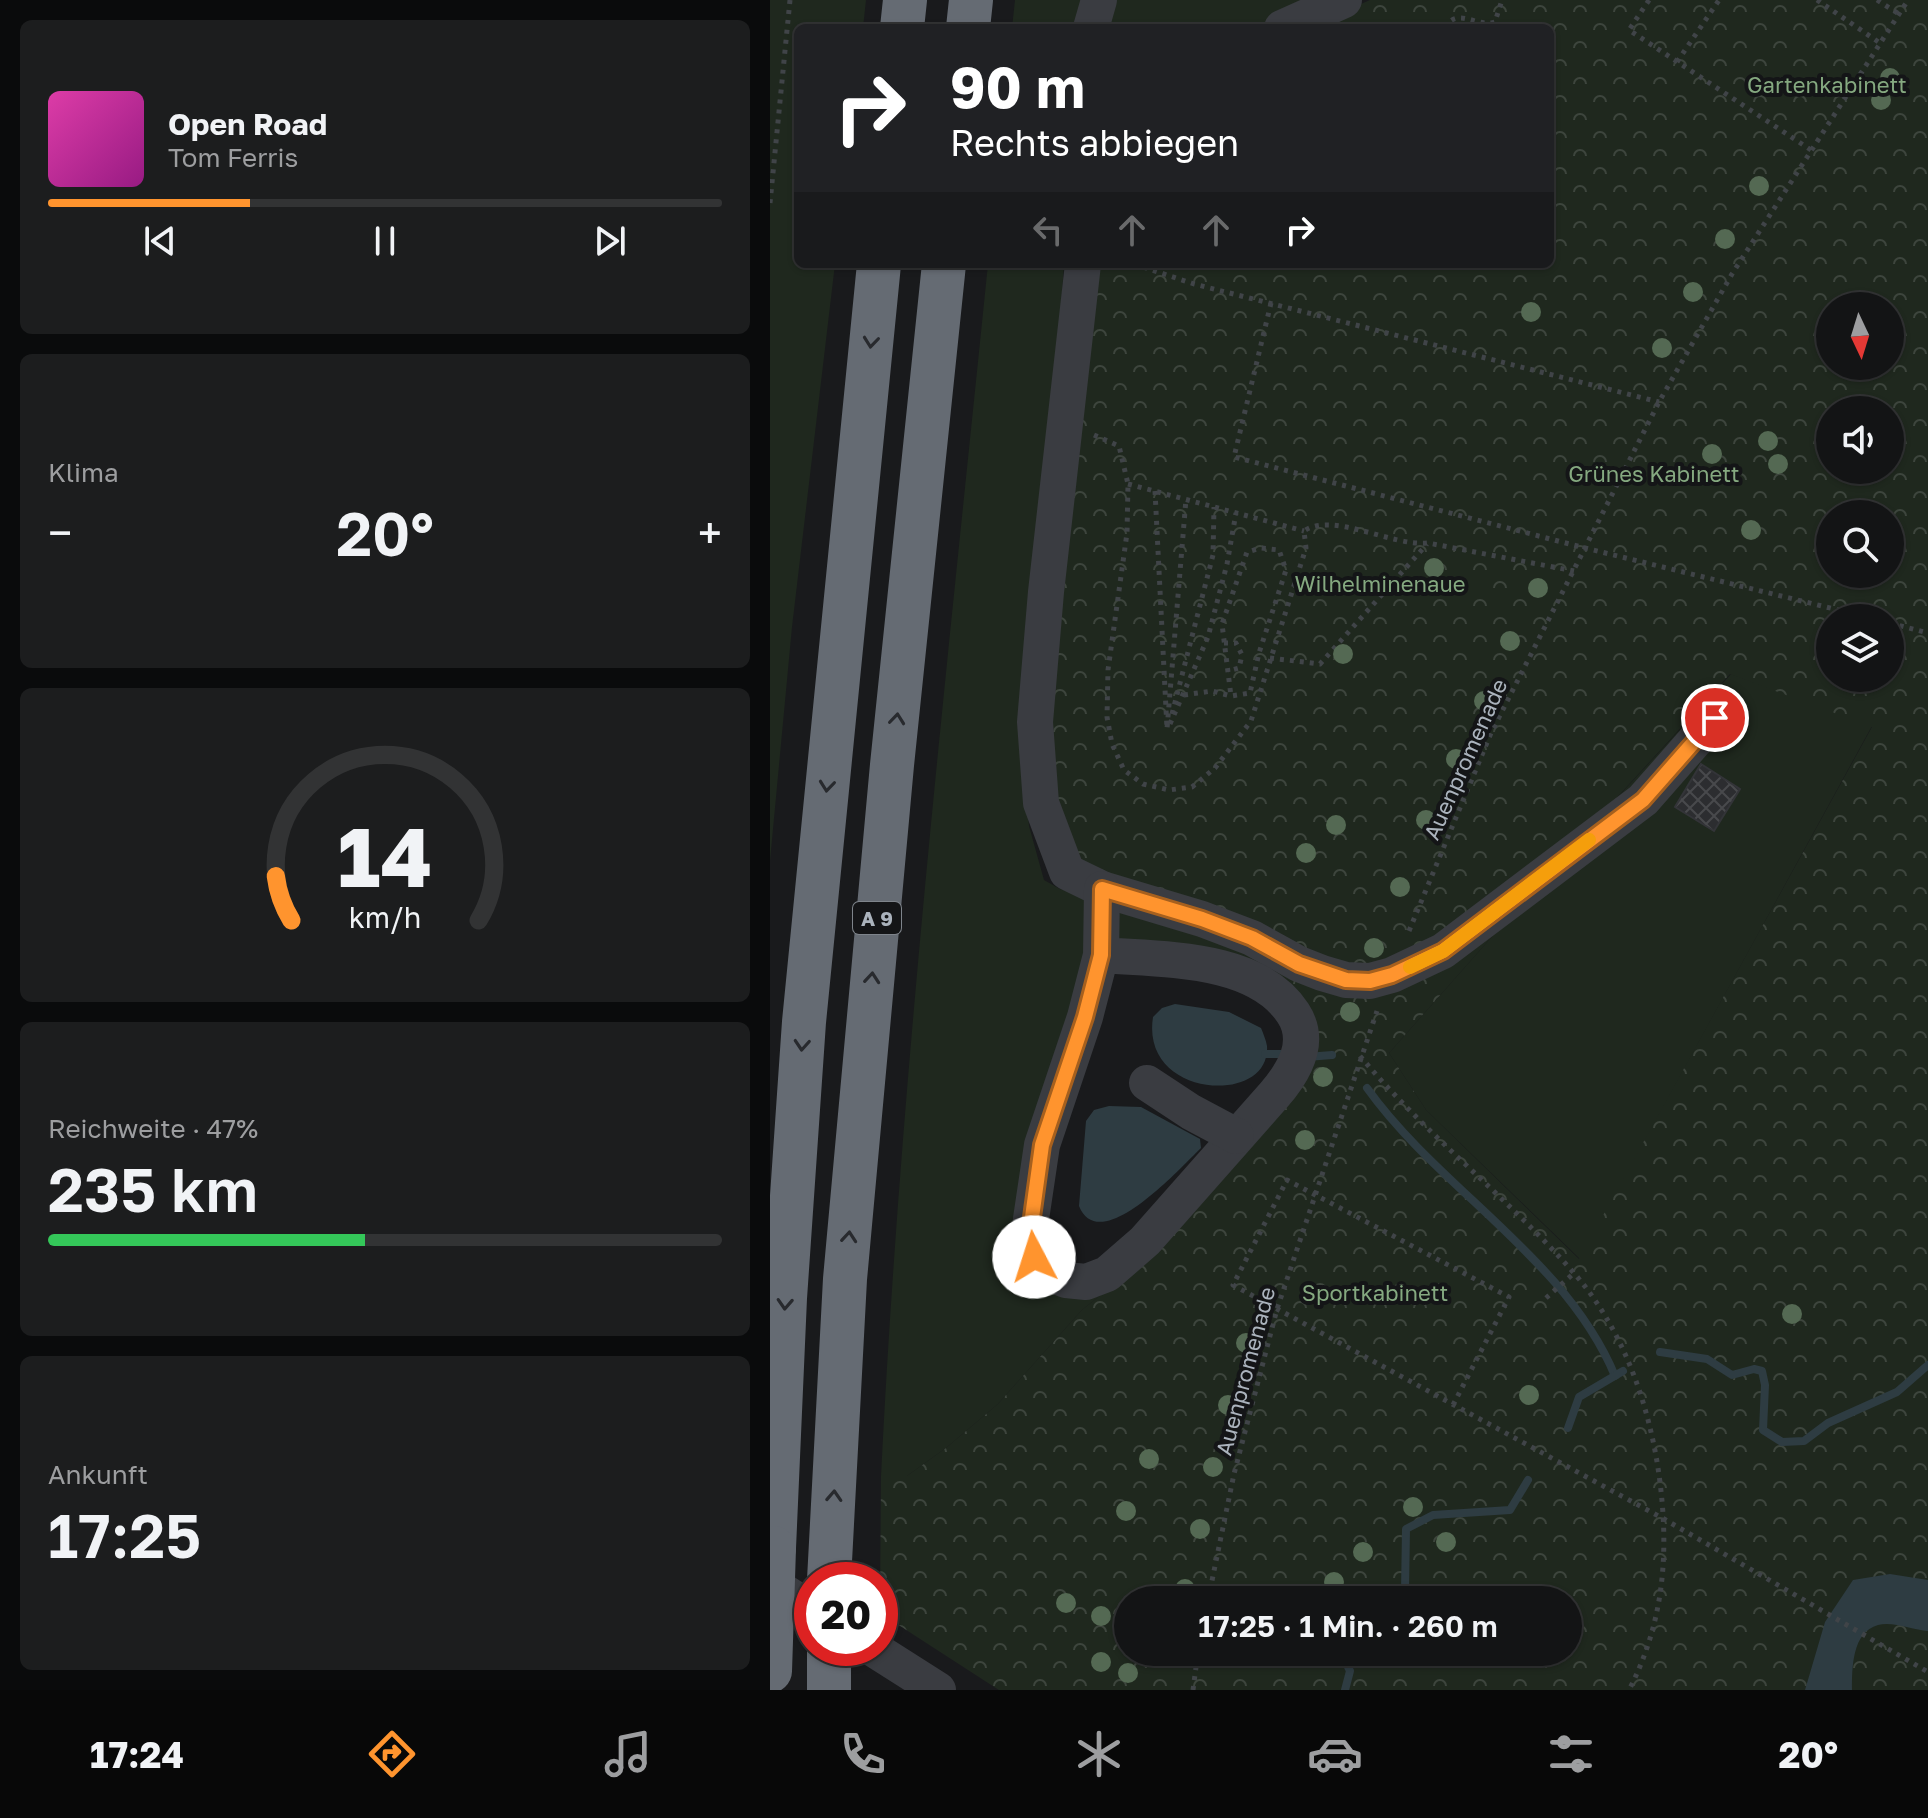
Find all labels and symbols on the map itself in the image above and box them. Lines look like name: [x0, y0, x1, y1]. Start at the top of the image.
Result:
park label: Gartenkabinett: [1747, 71, 1907, 98]
north arrow: [1816, 292, 1904, 380]
one-way arrow: [863, 336, 880, 349]
park label: Grünes Kabinett: [1568, 460, 1740, 487]
park label: Wilhelminenaue: [1294, 570, 1466, 597]
street label: Auenpromenade: [1417, 674, 1513, 844]
pin: [1681, 684, 1749, 752]
one-way arrow: [888, 712, 905, 725]
one-way arrow: [818, 780, 835, 793]
road number: A 9: [853, 902, 901, 934]
one-way arrow: [863, 971, 880, 984]
one-way arrow: [794, 1039, 811, 1052]
position arrow: [992, 1215, 1076, 1299]
one-way arrow: [840, 1230, 857, 1243]
park label: Sportkabinett: [1302, 1279, 1448, 1306]
street label: Auenpromenade: [1210, 1284, 1280, 1458]
one-way arrow: [777, 1298, 794, 1311]
one-way arrow: [825, 1489, 842, 1502]
speed limit sign: 20: [794, 1562, 898, 1666]

